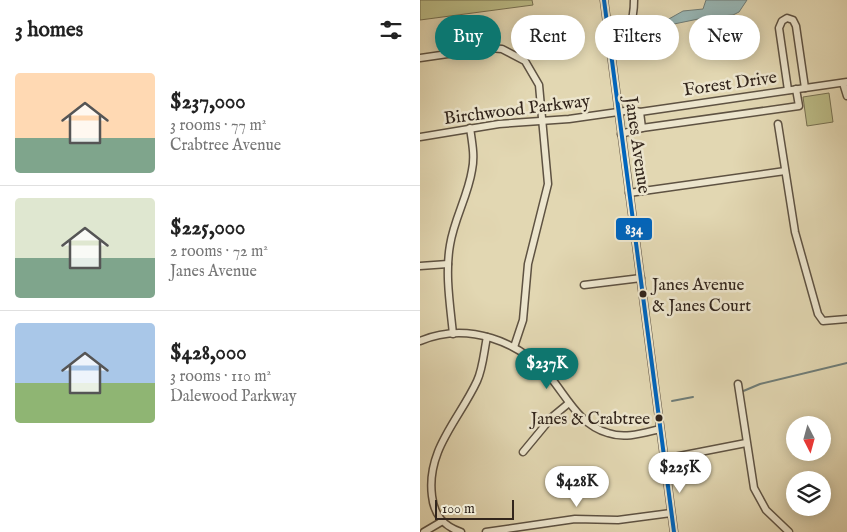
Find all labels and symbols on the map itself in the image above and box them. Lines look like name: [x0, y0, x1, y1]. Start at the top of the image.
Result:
street label: Forest Drive: [682, 67, 778, 102]
street label: Birchwood Parkway: [443, 90, 592, 131]
street label: Janes Avenue: [618, 93, 655, 195]
line badge: 834: [615, 217, 653, 241]
text: 834: [625, 221, 644, 239]
place label: Janes Avenue & Janes Court: [650, 275, 751, 317]
marker: Janes Avenue & Janes Court: [638, 289, 648, 299]
pin: $237K: [512, 348, 582, 390]
place label: Janes & Crabtree: [529, 409, 650, 430]
marker: Janes & Crabtree: [654, 413, 664, 423]
north arrow: [786, 416, 831, 461]
pin: $225K: [645, 452, 715, 494]
pin: $428K: [542, 466, 612, 508]
scale bar: [435, 497, 514, 520]

